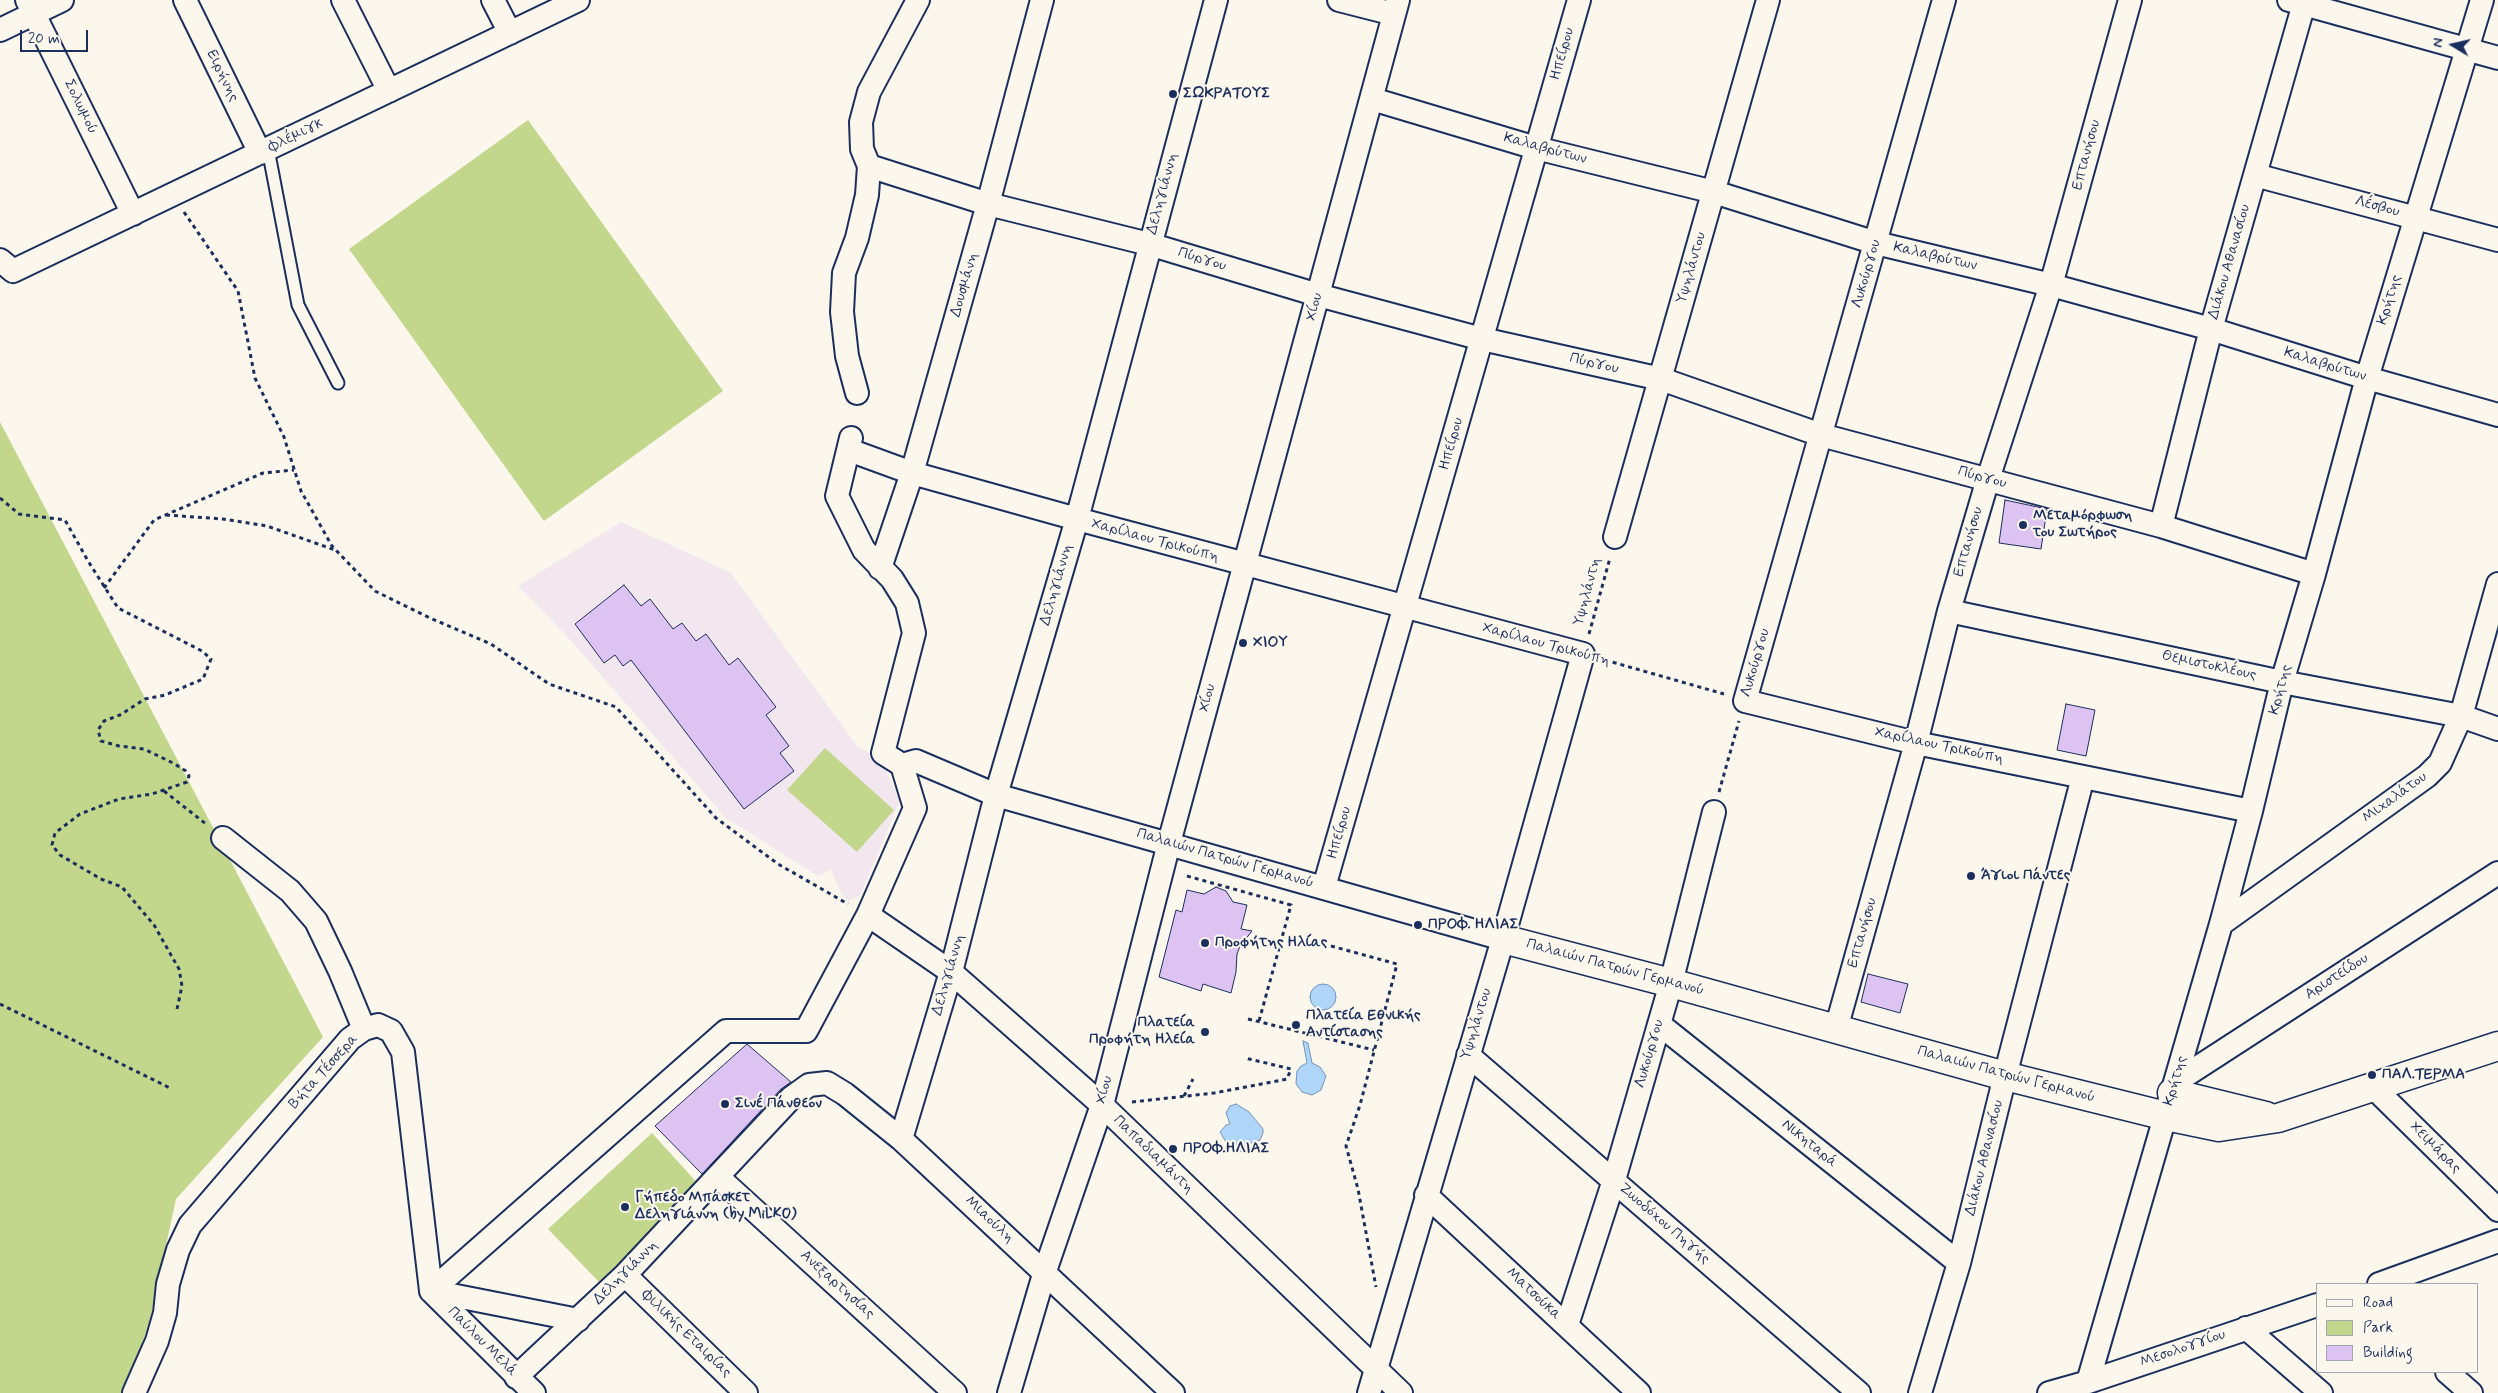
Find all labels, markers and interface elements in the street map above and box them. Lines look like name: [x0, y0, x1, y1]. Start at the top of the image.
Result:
scale bar: [22, 20, 90, 52]
north arrow: [2428, 20, 2478, 70]
street label: Ηπείρου: [1547, 26, 1579, 82]
text: 20 m: [28, 29, 60, 49]
text: N: [2429, 37, 2448, 49]
street label: Ειρήνης: [202, 47, 242, 105]
street label: Σολωμού: [59, 77, 101, 137]
place label: ΣΩΚΡΑΤΟΥΣ: [1183, 85, 1270, 103]
marker: ΣΩΚΡΑΤΟΥΣ: [1167, 88, 1179, 100]
street label: Φλέμιγκ: [266, 115, 326, 157]
street label: Επτανήσου: [2069, 118, 2105, 192]
street label: Καλαβρύτων: [1502, 129, 1588, 169]
street label: Δεληγιάννη: [1143, 151, 1183, 237]
street label: Λέσβου: [2353, 192, 2401, 222]
street label: Διάκου Αθανασίου: [2205, 202, 2255, 322]
street label: Υψηλάντου: [1673, 230, 1711, 306]
street label: Λυκούργου: [1849, 238, 1885, 310]
street label: Καλαβρύτων: [1891, 239, 1979, 275]
street label: Πύργου: [1176, 244, 1228, 276]
street label: Δουσμάνη: [947, 251, 983, 319]
street label: Κρήτης: [2374, 273, 2406, 327]
street label: Χίου: [1303, 291, 1327, 323]
street label: Καλαβρύτων: [2282, 344, 2368, 386]
street label: Πύργου: [1568, 350, 1620, 378]
street label: Ηπείρου: [1436, 416, 1468, 472]
street label: Πύργου: [1956, 463, 2008, 493]
street label: Επτανήσου: [1950, 505, 1988, 579]
place label: Μεταμόρφωση του Σωτήρος: [2033, 507, 2132, 542]
street label: Χαρίλαου Τρικούπη: [1089, 515, 1221, 567]
marker: Μεταμόρφωση του Σωτήρος: [2017, 519, 2029, 531]
street label: Δεληγιάννη: [1037, 542, 1077, 628]
street label: Υψηλάντη: [1570, 556, 1606, 628]
street label: Χαρίλαου Τρικούπη: [1480, 619, 1612, 671]
street label: Λυκούργου: [1738, 627, 1774, 699]
place label: ΧΙΟΥ: [1253, 634, 1288, 652]
marker: ΧΙΟΥ: [1237, 637, 1249, 649]
street label: Θεμιστοκλέους: [2160, 647, 2258, 685]
street label: Κρήτης: [2266, 663, 2296, 717]
street label: Χίου: [1196, 682, 1220, 714]
street label: Χαρίλαου Τρικούπη: [1873, 724, 2005, 768]
street label: Μιχαλάτου: [2359, 768, 2431, 828]
street label: Ηπείρου: [1324, 805, 1356, 861]
street label: Παλαιών Πατρών Γερμανού: [1134, 825, 1316, 893]
place label: Άγιοι Πάντες: [1981, 867, 2070, 885]
marker: Άγιοι Πάντες: [1965, 870, 1977, 882]
street label: Επτανήσου: [1844, 896, 1882, 970]
place label: ΠΡΟΦ. ΗΛΙΑΣ: [1428, 916, 1519, 934]
marker: ΠΡΟΦ. ΗΛΙΑΣ: [1412, 919, 1424, 931]
street label: Δεληγιάννη: [929, 932, 969, 1018]
place label: Προφήτης Ηλίας: [1215, 934, 1327, 952]
street label: Παλαιών Πατρών Γερμανού: [1524, 936, 1706, 1000]
marker: Προφήτης Ηλίας: [1199, 937, 1211, 949]
street label: Αριστείδου: [2302, 950, 2372, 1004]
street label: Υψηλάντου: [1458, 986, 1496, 1062]
place label: Πλατεία Εθνικής Αντίστασης: [1306, 1007, 1421, 1042]
place label: Πλατεία Προφήτη Ηλεία: [1089, 1014, 1195, 1049]
street label: Λυκούργου: [1632, 1018, 1668, 1090]
marker: Πλατεία Εθνικής Αντίστασης: [1290, 1019, 1302, 1031]
marker: Πλατεία Προφήτη Ηλεία: [1199, 1026, 1211, 1038]
street label: Βήτα Τέσσερα: [286, 1031, 362, 1113]
street label: Παλαιών Πατρών Γερμανού: [1915, 1043, 2097, 1107]
street label: Κρήτης: [2160, 1054, 2192, 1108]
place label: ΠΑΛ.ΤΕΡΜΑ: [2382, 1066, 2465, 1084]
marker: ΠΑΛ.ΤΕΡΜΑ: [2366, 1069, 2378, 1081]
street label: Χίου: [1093, 1074, 1117, 1106]
place label: Σινέ Πάνθεον: [735, 1095, 822, 1113]
marker: Σινέ Πάνθεον: [719, 1098, 731, 1110]
street label: Διάκου Αθανασίου: [1962, 1098, 2008, 1218]
street label: Παπαδιαμάντη: [1109, 1112, 1197, 1198]
street label: Νικηταρά: [1777, 1116, 1841, 1172]
street label: Χειμάρας: [2405, 1118, 2465, 1178]
place label: ΠΡΟΦ.ΗΛΙΑΣ: [1183, 1140, 1269, 1158]
marker: ΠΡΟΦ.ΗΛΙΑΣ: [1167, 1143, 1179, 1155]
street label: Ζωοδόχου Πηγής: [1615, 1180, 1713, 1268]
place label: Γήπεδο Μπάσκετ Δεληγιάννη (by MiLKO): [635, 1189, 797, 1224]
street label: Μιαούλη: [961, 1193, 1017, 1247]
marker: Γήπεδο Μπάσκετ Δεληγιάννη (by MiLKO): [619, 1201, 631, 1213]
street label: Δεληγιάννη: [590, 1237, 662, 1309]
street label: Ανεξαρτησίας: [796, 1247, 878, 1323]
street label: Ματσούκα: [1502, 1264, 1564, 1324]
legend: [2316, 1283, 2478, 1373]
street label: Φιλικής Εταιρίας: [637, 1286, 735, 1382]
text: Road: [2363, 1293, 2393, 1313]
street label: Παύλου Μελά: [443, 1303, 521, 1381]
text: Park: [2363, 1318, 2393, 1338]
street label: Μεσολογγίου: [2138, 1326, 2228, 1372]
text: Building: [2363, 1343, 2413, 1363]

